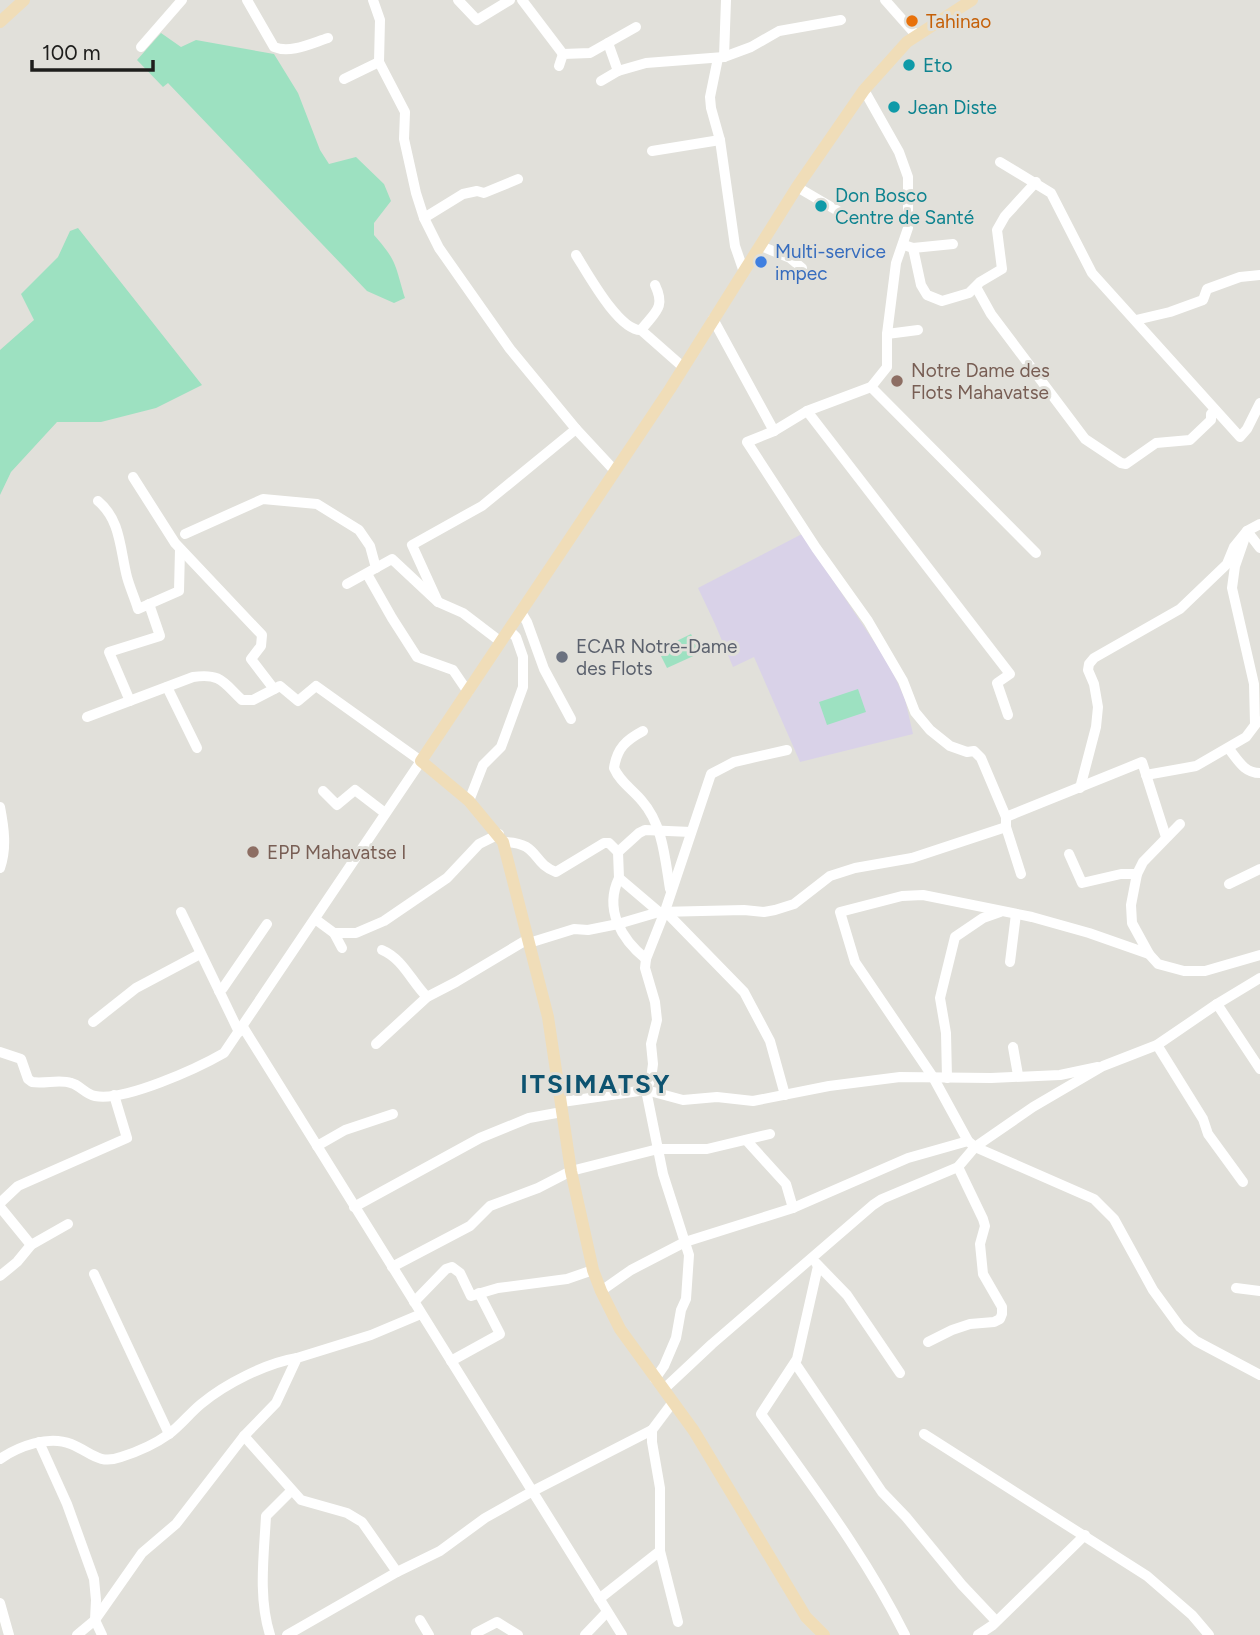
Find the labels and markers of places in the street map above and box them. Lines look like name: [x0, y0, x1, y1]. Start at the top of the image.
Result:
place label: Tahinao: [926, 10, 991, 33]
marker: Tahinao: [904, 13, 920, 29]
place label: Eto: [923, 54, 952, 77]
marker: Eto: [901, 57, 917, 73]
place label: Jean Diste: [908, 96, 997, 119]
marker: Jean Diste: [886, 99, 902, 115]
place label: Don Bosco Centre de Santé: [835, 184, 974, 229]
marker: Don Bosco Centre de Santé: [813, 198, 829, 214]
place label: Multi-service impec: [775, 240, 886, 285]
marker: Multi-service impec: [753, 254, 769, 270]
place label: Notre Dame des Flots Mahavatse: [911, 359, 1050, 404]
marker: Notre Dame des Flots Mahavatse: [889, 373, 905, 389]
place label: ECAR Notre-Dame des Flots: [576, 635, 737, 680]
marker: ECAR Notre-Dame des Flots: [554, 649, 570, 665]
place label: EPP Mahavatse I: [267, 841, 406, 864]
marker: EPP Mahavatse I: [245, 844, 261, 860]

